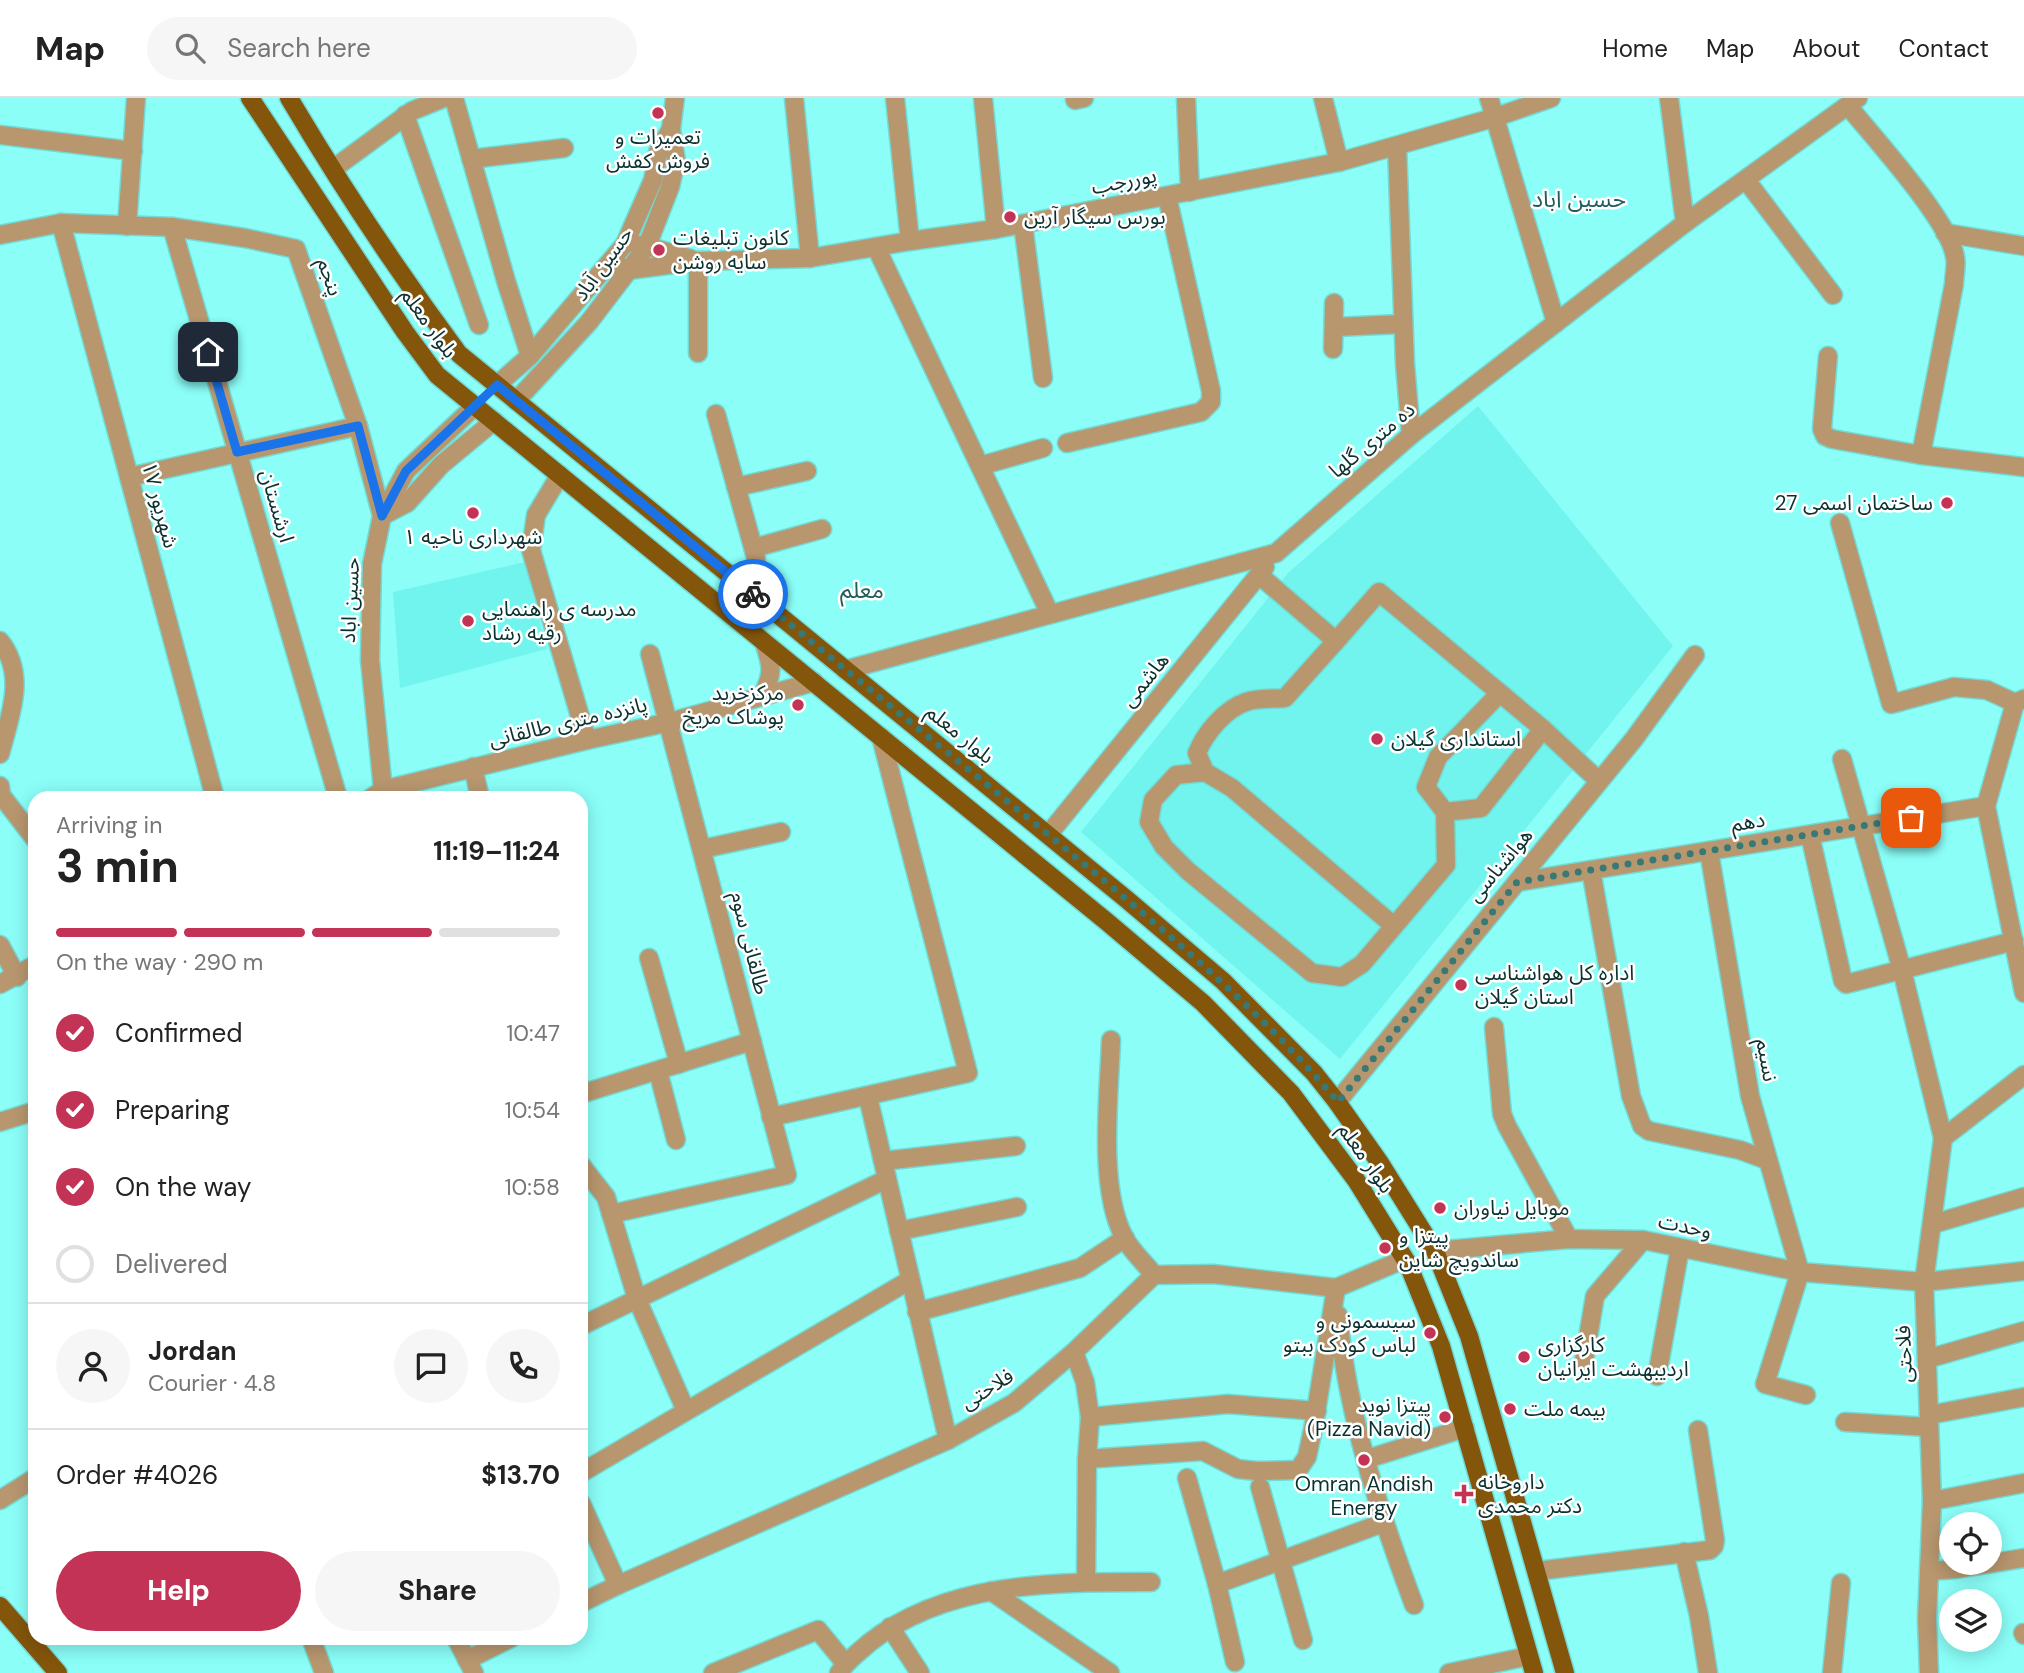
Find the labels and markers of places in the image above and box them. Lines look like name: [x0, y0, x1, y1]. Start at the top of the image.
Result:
marker: تعمیرات و فروش کفش: [650, 105, 666, 121]
place label: تعمیرات و فروش کفش: [606, 123, 710, 175]
place label: بورس سیگار آرین: [1024, 203, 1166, 231]
marker: بورس سیگار آرین: [1002, 209, 1018, 225]
place label: کانون تبلیغات سایه روشن: [673, 224, 789, 276]
marker: کانون تبلیغات سایه روشن: [651, 242, 667, 258]
pin: [178, 322, 238, 382]
place label: ساختمان اسمی 27: [1774, 489, 1933, 517]
marker: ساختمان اسمی 27: [1939, 495, 1955, 511]
marker: شهرداری ناحیه ۱: [465, 505, 481, 521]
place label: شهرداری ناحیه ۱: [404, 523, 542, 551]
place label: مدرسه ی راهنمایی رقیه رشاد: [482, 595, 637, 647]
marker: مدرسه ی راهنمایی رقیه رشاد: [460, 613, 476, 629]
place label: مرکزخرید پوشاک مریخ: [683, 679, 784, 732]
marker: مرکزخرید پوشاک مریخ: [790, 697, 806, 713]
place label: استانداری گیلان: [1391, 725, 1521, 753]
marker: استانداری گیلان: [1369, 731, 1385, 747]
pin: [1881, 788, 1941, 848]
place label: اداره کل هواشناسی استان گیلان: [1475, 959, 1634, 1011]
marker: اداره کل هواشناسی استان گیلان: [1453, 977, 1469, 993]
place label: موبایل نیاوران: [1454, 1194, 1569, 1222]
marker: موبایل نیاوران: [1432, 1200, 1448, 1216]
place label: پیتزا و ساندویچ شاین: [1399, 1222, 1519, 1275]
marker: پیتزا و ساندویچ شاین: [1377, 1240, 1393, 1256]
place label: سیسمونی و لباس کودک ببتو: [1283, 1307, 1416, 1359]
marker: سیسمونی و لباس کودک ببتو: [1422, 1325, 1438, 1341]
place label: کارگزاری اردیبهشت ایرانیان: [1538, 1331, 1689, 1383]
marker: کارگزاری اردیبهشت ایرانیان: [1516, 1349, 1532, 1365]
place label: پیتزا نوید (Pizza Navid): [1307, 1391, 1431, 1443]
place label: بیمه ملت: [1524, 1395, 1606, 1423]
marker: بیمه ملت: [1502, 1401, 1518, 1417]
marker: پیتزا نوید (Pizza Navid): [1437, 1409, 1453, 1425]
marker: Omran Andish Energy: [1356, 1452, 1372, 1468]
place label: داروخانه دکتر محمدی: [1478, 1468, 1582, 1520]
place label: Omran Andish Energy: [1295, 1470, 1433, 1522]
marker: داروخانه دکتر محمدی: [1456, 1486, 1472, 1502]

